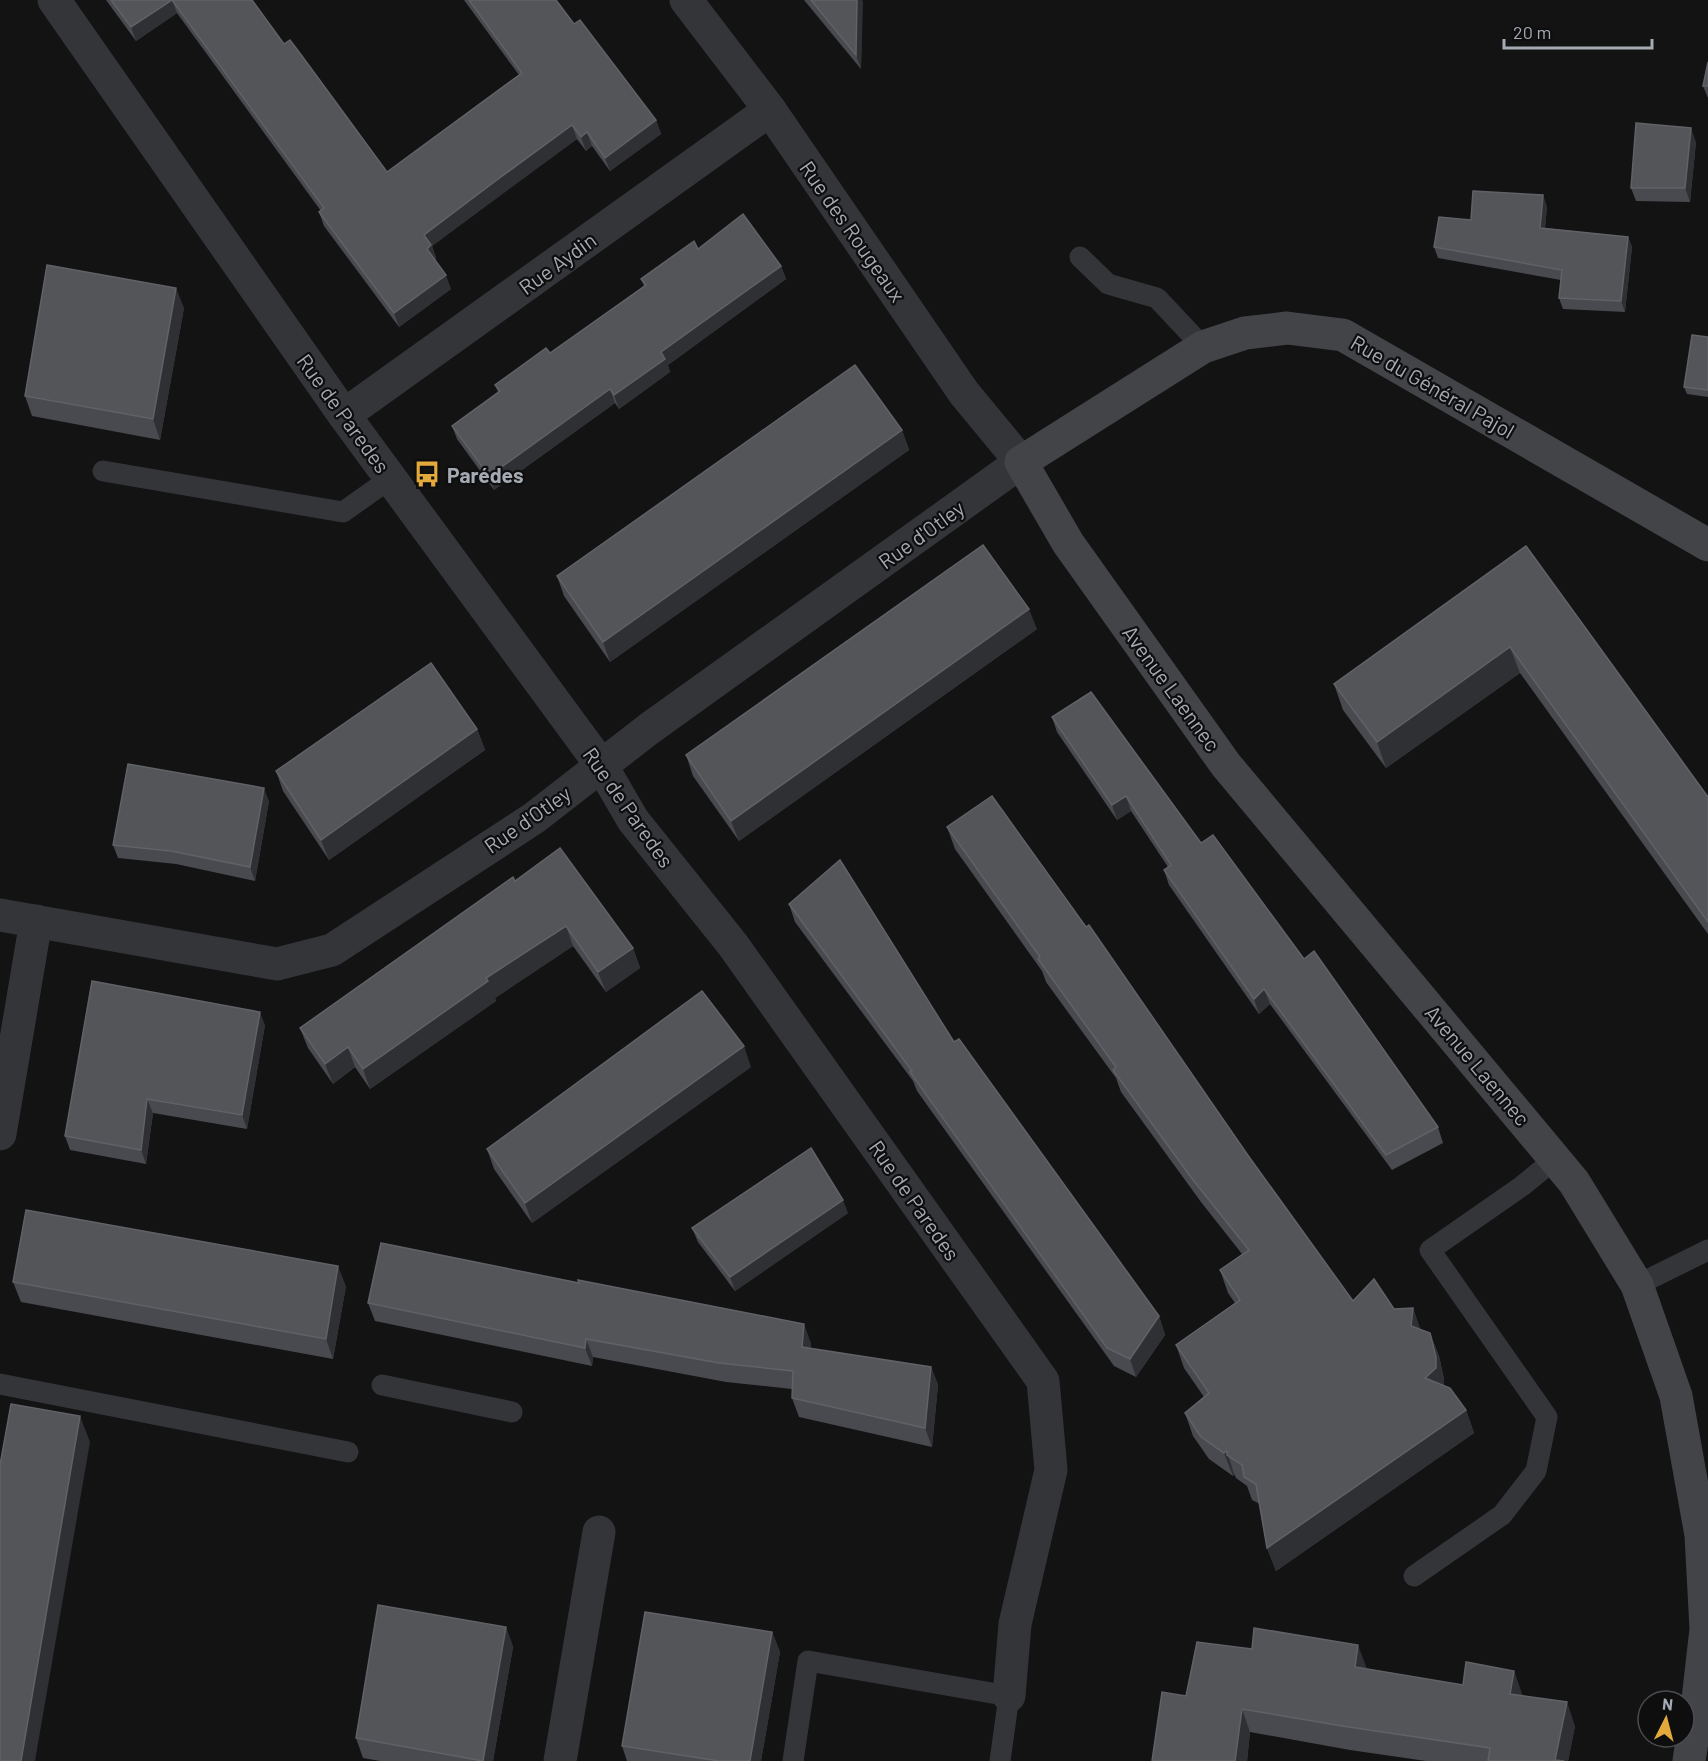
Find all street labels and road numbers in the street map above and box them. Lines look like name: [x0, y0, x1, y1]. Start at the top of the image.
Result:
street label: Rue des Rougeaux: [795, 156, 911, 306]
street label: Rue Aydin: [514, 227, 600, 299]
street label: Rue du Général Pajol: [1347, 329, 1519, 443]
street label: Rue de Paredes: [293, 349, 395, 477]
street label: Rue d'Otley: [873, 494, 969, 573]
street label: Avenue Laennec: [1118, 620, 1226, 756]
street label: Rue de Paredes: [578, 742, 680, 872]
street label: Rue d'Otley: [479, 780, 575, 858]
street label: Avenue Laennec: [1420, 1000, 1536, 1130]
street label: Rue de Paredes: [864, 1135, 966, 1265]

